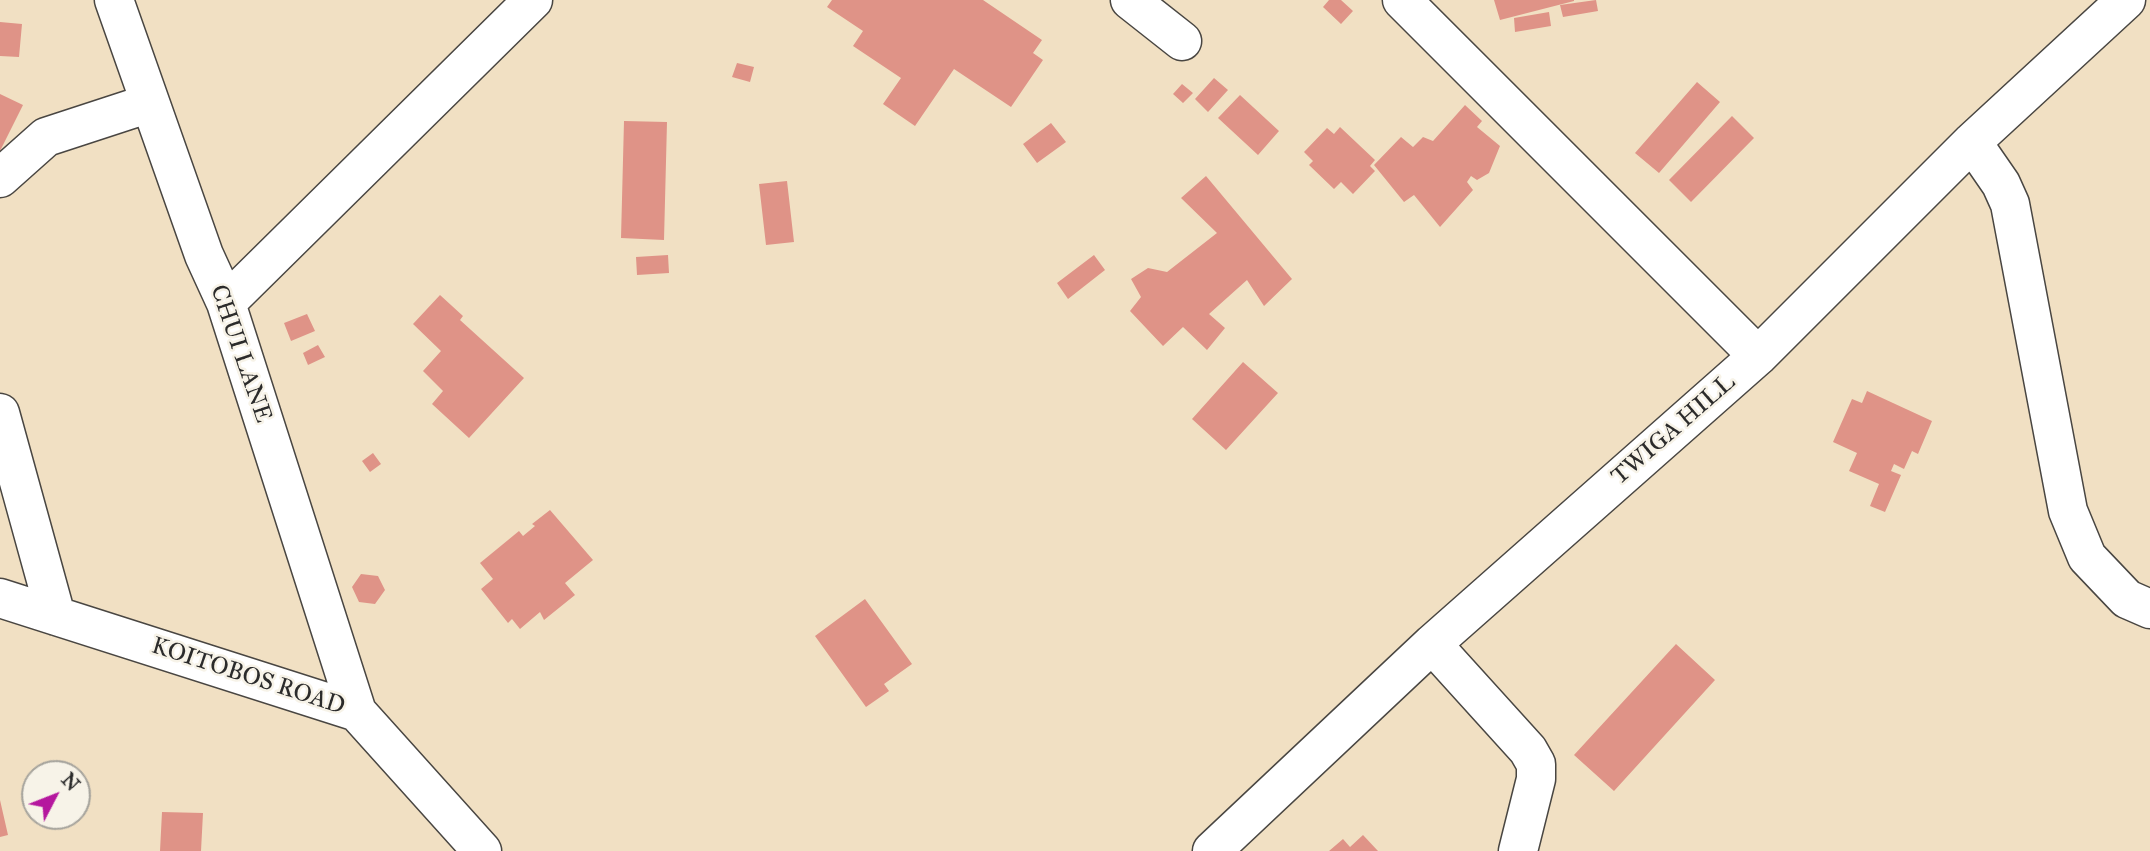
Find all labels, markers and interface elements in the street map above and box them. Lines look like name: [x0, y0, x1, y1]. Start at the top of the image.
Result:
street label: CHUI LANE: [203, 281, 277, 427]
street label: TWIGA HILL: [1606, 368, 1742, 492]
street label: KOITOBOS ROAD: [148, 632, 348, 722]
north arrow: [21, 760, 91, 830]
text: N: [57, 768, 84, 796]

